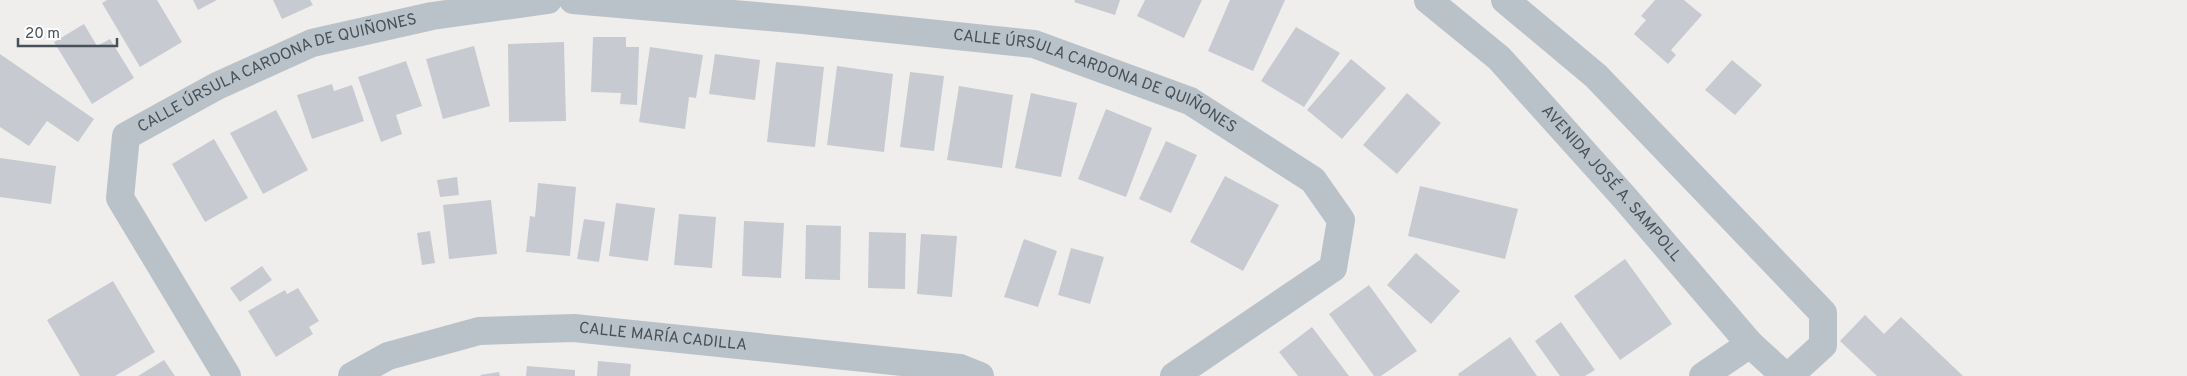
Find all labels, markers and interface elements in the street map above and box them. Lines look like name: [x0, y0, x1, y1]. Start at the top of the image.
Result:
street label: CALLE ÚRSULA CARDONA DE QUIÑONES: [134, 10, 419, 138]
scale bar: [18, 15, 116, 47]
text: 20 m: [25, 25, 60, 44]
street label: CALLE ÚRSULA CARDONA DE QUIÑONES: [952, 26, 1240, 138]
street label: AVENIDA JOSÉ A. SAMPOLL: [1537, 101, 1685, 266]
street label: CALLE MARÍA CADILLA: [578, 319, 748, 356]

